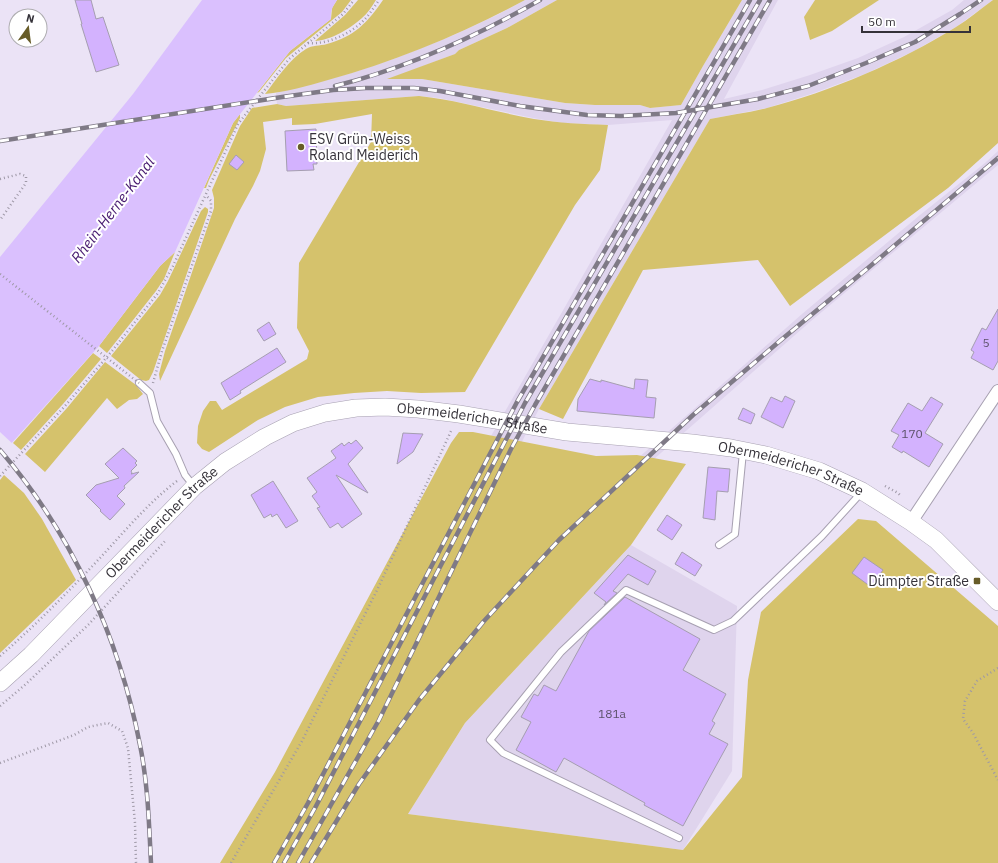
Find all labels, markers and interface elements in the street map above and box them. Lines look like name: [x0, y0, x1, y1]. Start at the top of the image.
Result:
north arrow: [8, 8, 48, 48]
scale bar: [862, 8, 970, 34]
text: N: [25, 11, 36, 26]
text: 50 m: [868, 14, 896, 29]
place label: ESV Grün-Weiss Roland Meiderich: [309, 130, 418, 164]
marker: ESV Grün-Weiss Roland Meiderich: [296, 142, 306, 152]
water label: Rhein-Herne-Kanal: [67, 153, 159, 266]
house number: 5: [982, 335, 990, 350]
street label: Obermeidericher Straße: [396, 399, 549, 438]
house number: 170: [901, 426, 923, 441]
street label: Obermeidericher Straße: [717, 437, 867, 500]
street label: Obermeidericher Straße: [101, 462, 222, 582]
place label: Dümpter Straße: [868, 572, 969, 590]
marker: Dümpter Straße: [972, 576, 982, 586]
house number: 181a: [598, 706, 627, 721]

